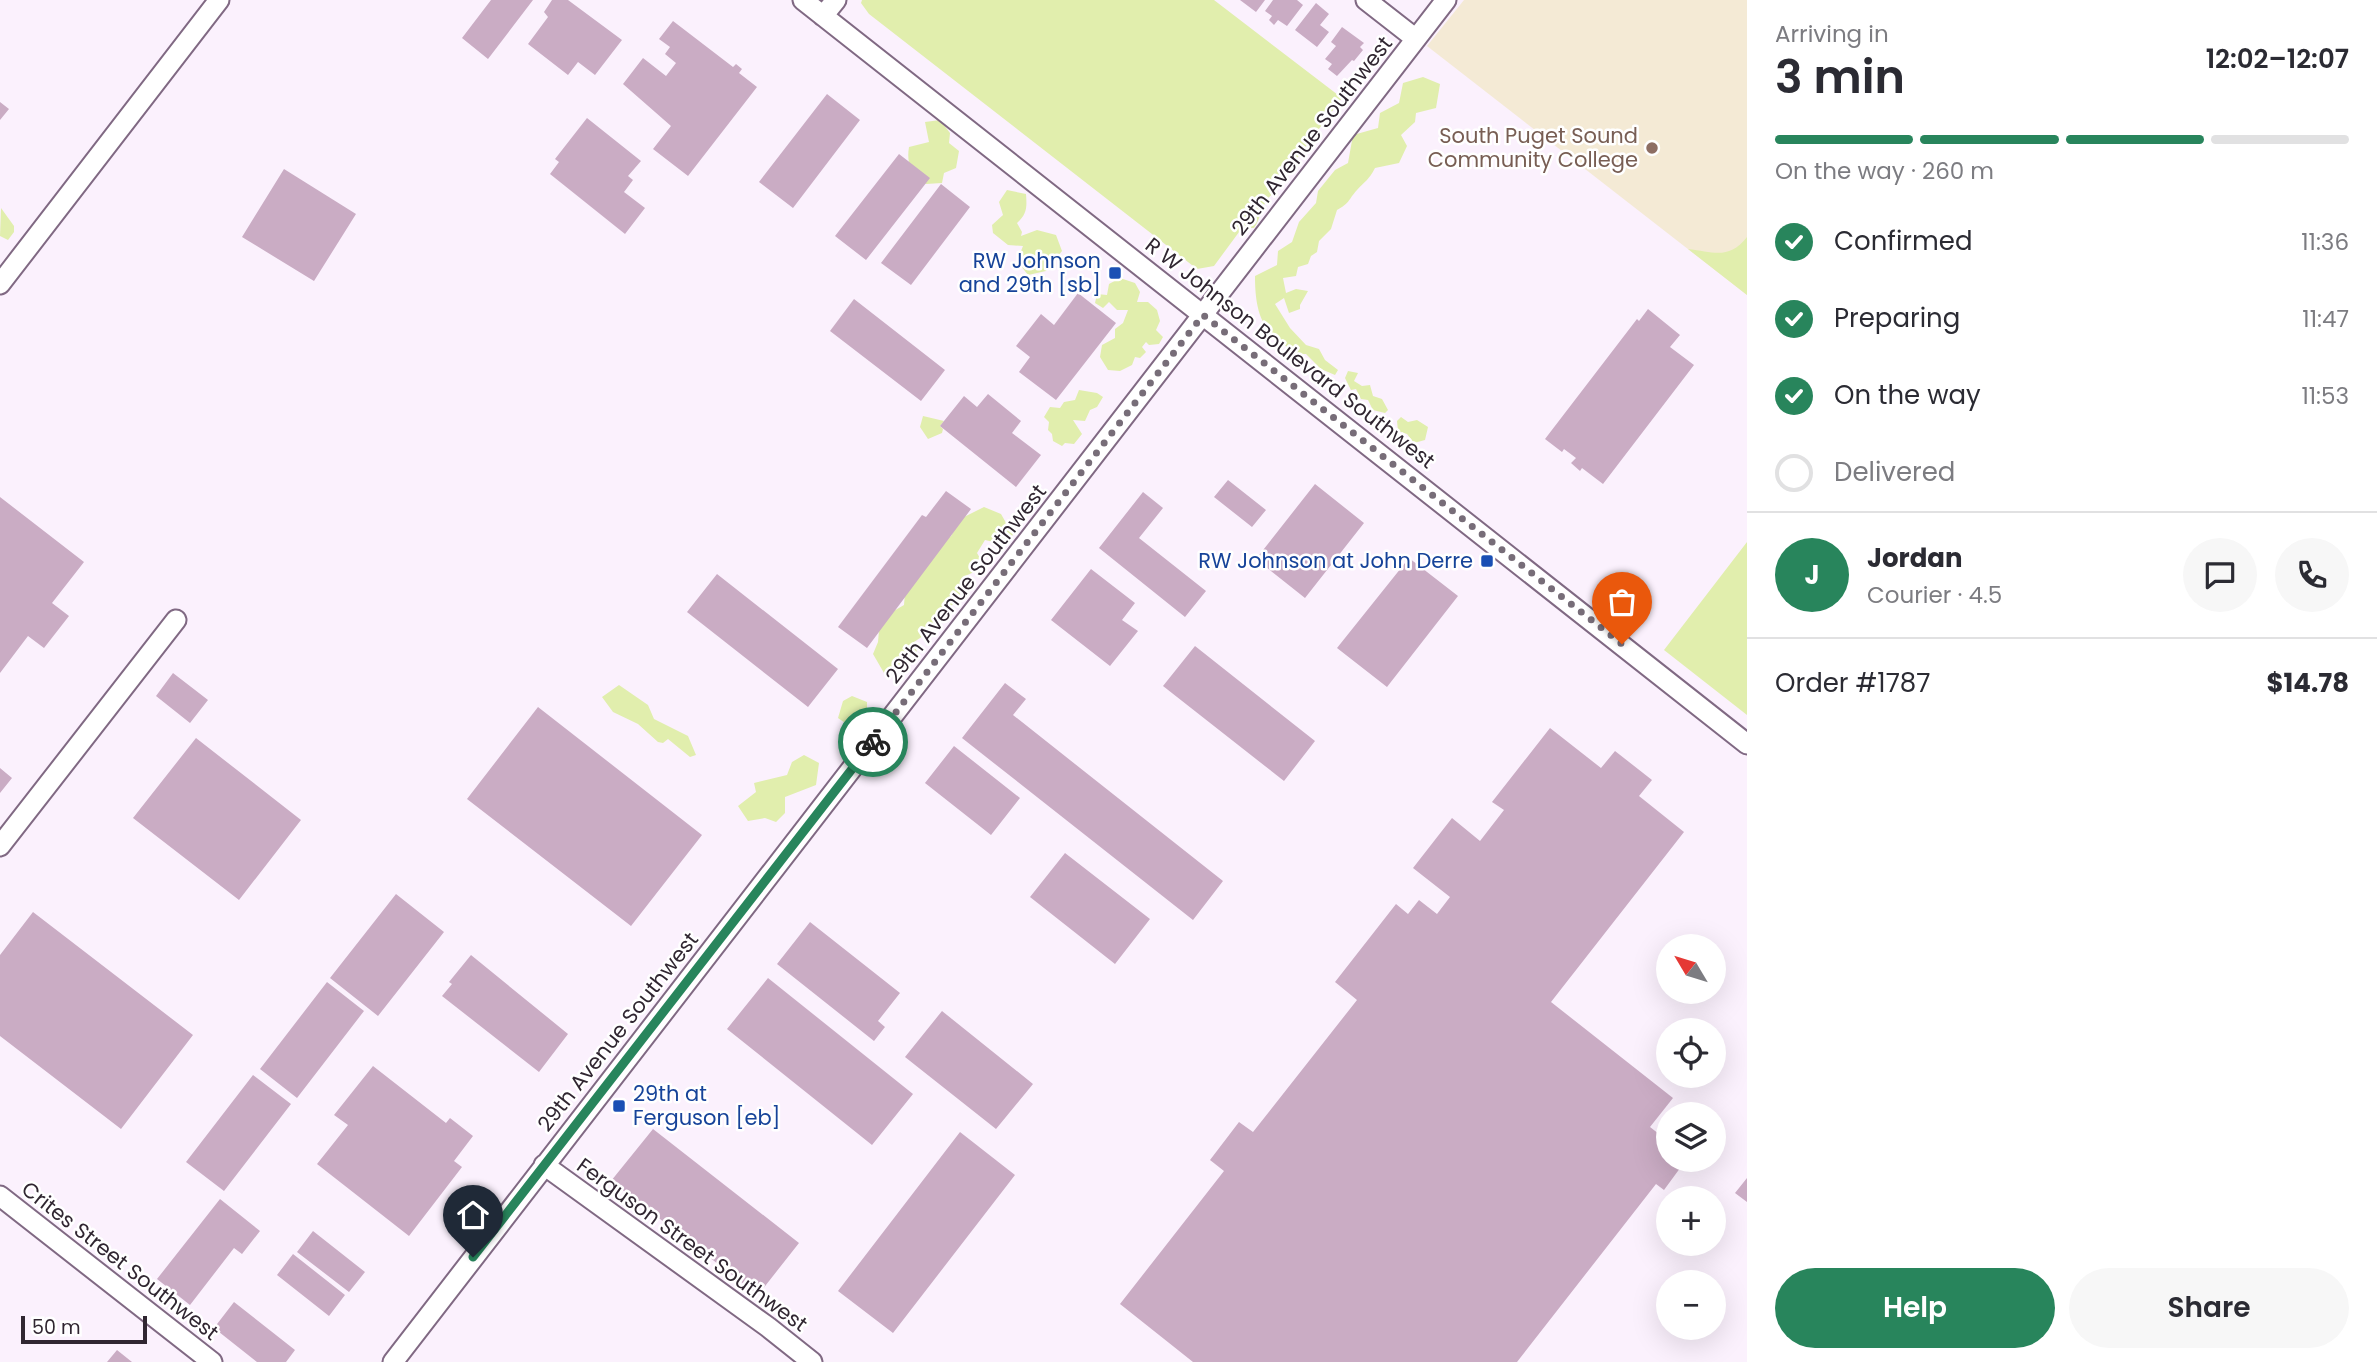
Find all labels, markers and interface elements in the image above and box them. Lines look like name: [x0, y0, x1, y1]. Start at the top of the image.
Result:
text: Arriving in: [1775, 18, 1889, 50]
street label: 29th Avenue Southwest: [1225, 30, 1399, 241]
text: 12:02–12:07: [2206, 41, 2349, 77]
text: 3 min: [1775, 45, 1905, 109]
place label: South Puget Sound Community College: [1428, 121, 1638, 174]
marker: South Puget Sound Community College: [1644, 140, 1660, 156]
text: On the way · 260 m: [1775, 155, 1994, 187]
icon: check: [1775, 223, 1813, 261]
text: Confirmed: [1834, 223, 1972, 259]
text: 11:36: [2301, 226, 2349, 258]
street label: R W Johnson Boulevard Southwest: [1140, 230, 1441, 475]
place label: RW Johnson and 29th [sb]: [959, 246, 1101, 299]
marker: RW Johnson and 29th [sb]: [1107, 265, 1123, 281]
icon: check: [1775, 300, 1813, 338]
text: Preparing: [1834, 300, 1960, 336]
text: 11:47: [2302, 303, 2349, 335]
icon: check: [1775, 377, 1813, 415]
text: On the way: [1834, 377, 1981, 413]
text: 11:53: [2301, 380, 2349, 412]
text: Delivered: [1834, 454, 1955, 490]
street label: 29th Avenue Southwest: [879, 478, 1053, 689]
button: chat: [2183, 538, 2257, 612]
button: phone: [2275, 538, 2349, 612]
text: Jordan: [1867, 540, 1963, 576]
place label: RW Johnson at John Derre: [1198, 546, 1473, 575]
marker: RW Johnson at John Derre: [1479, 553, 1495, 569]
text: J: [1804, 557, 1820, 593]
pin: [1592, 572, 1652, 644]
text: Courier · 4.5: [1867, 579, 2002, 611]
icon: bag: [1603, 583, 1641, 621]
text: Order #1787: [1775, 665, 1930, 701]
text: $14.78: [2266, 665, 2349, 701]
courier: [838, 707, 908, 777]
icon: bike: [854, 723, 892, 761]
street label: 29th Avenue Southwest: [531, 926, 705, 1137]
north arrow: [1656, 934, 1726, 1004]
map controls: [1656, 934, 1726, 1340]
button: locate: [1656, 1018, 1726, 1088]
place label: 29th at Ferguson [eb]: [633, 1079, 781, 1132]
marker: 29th at Ferguson [eb]: [611, 1098, 627, 1114]
button: layers: [1656, 1102, 1726, 1172]
street label: Ferguson Street Southwest: [571, 1151, 814, 1338]
street label: Crites Street Southwest: [16, 1174, 225, 1347]
pin: [443, 1185, 503, 1257]
button: +: [1656, 1186, 1726, 1256]
icon: home: [454, 1196, 492, 1234]
button: Help: [1775, 1268, 2055, 1348]
button: Share: [2069, 1268, 2349, 1348]
button: −: [1656, 1270, 1726, 1340]
scale bar: [21, 1313, 147, 1345]
text: 50 m: [32, 1314, 81, 1341]

